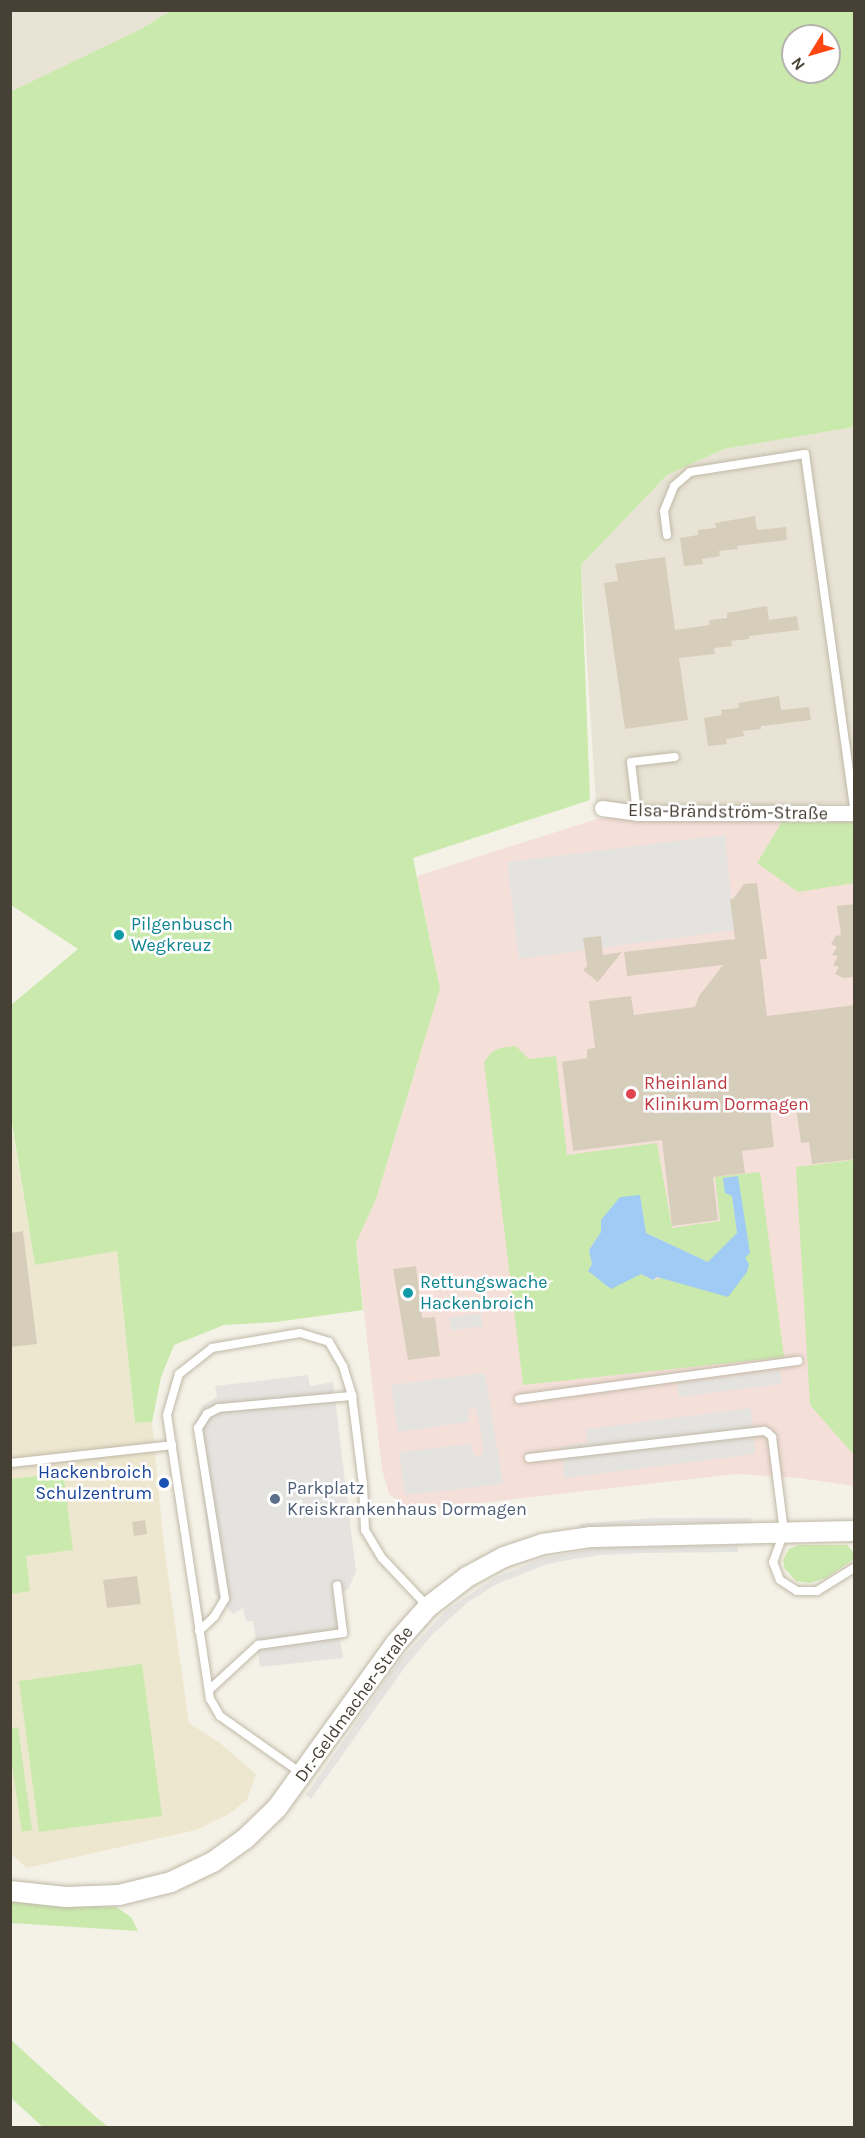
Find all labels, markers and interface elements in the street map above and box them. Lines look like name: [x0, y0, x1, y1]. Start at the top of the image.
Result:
north arrow: [781, 24, 841, 84]
text: N: [787, 54, 809, 74]
street label: Elsa-Brändström-Straße: [628, 799, 828, 825]
place label: Pilgenbusch Wegkreuz: [131, 914, 233, 956]
marker: Pilgenbusch Wegkreuz: [112, 928, 126, 942]
place label: Rheinland Klinikum Dormagen: [644, 1073, 809, 1116]
marker: Rheinland Klinikum Dormagen: [622, 1085, 640, 1103]
place label: Rettungswache Hackenbroich: [420, 1272, 548, 1314]
marker: Rettungswache Hackenbroich: [401, 1286, 415, 1300]
place label: Hackenbroich Schulzentrum: [35, 1462, 152, 1504]
marker: Hackenbroich Schulzentrum: [157, 1476, 171, 1490]
place label: Parkplatz Kreiskrankenhaus Dormagen: [287, 1478, 527, 1520]
marker: Parkplatz Kreiskrankenhaus Dormagen: [268, 1492, 282, 1506]
street label: Dr.-Geldmacher-Straße: [290, 1622, 418, 1786]

